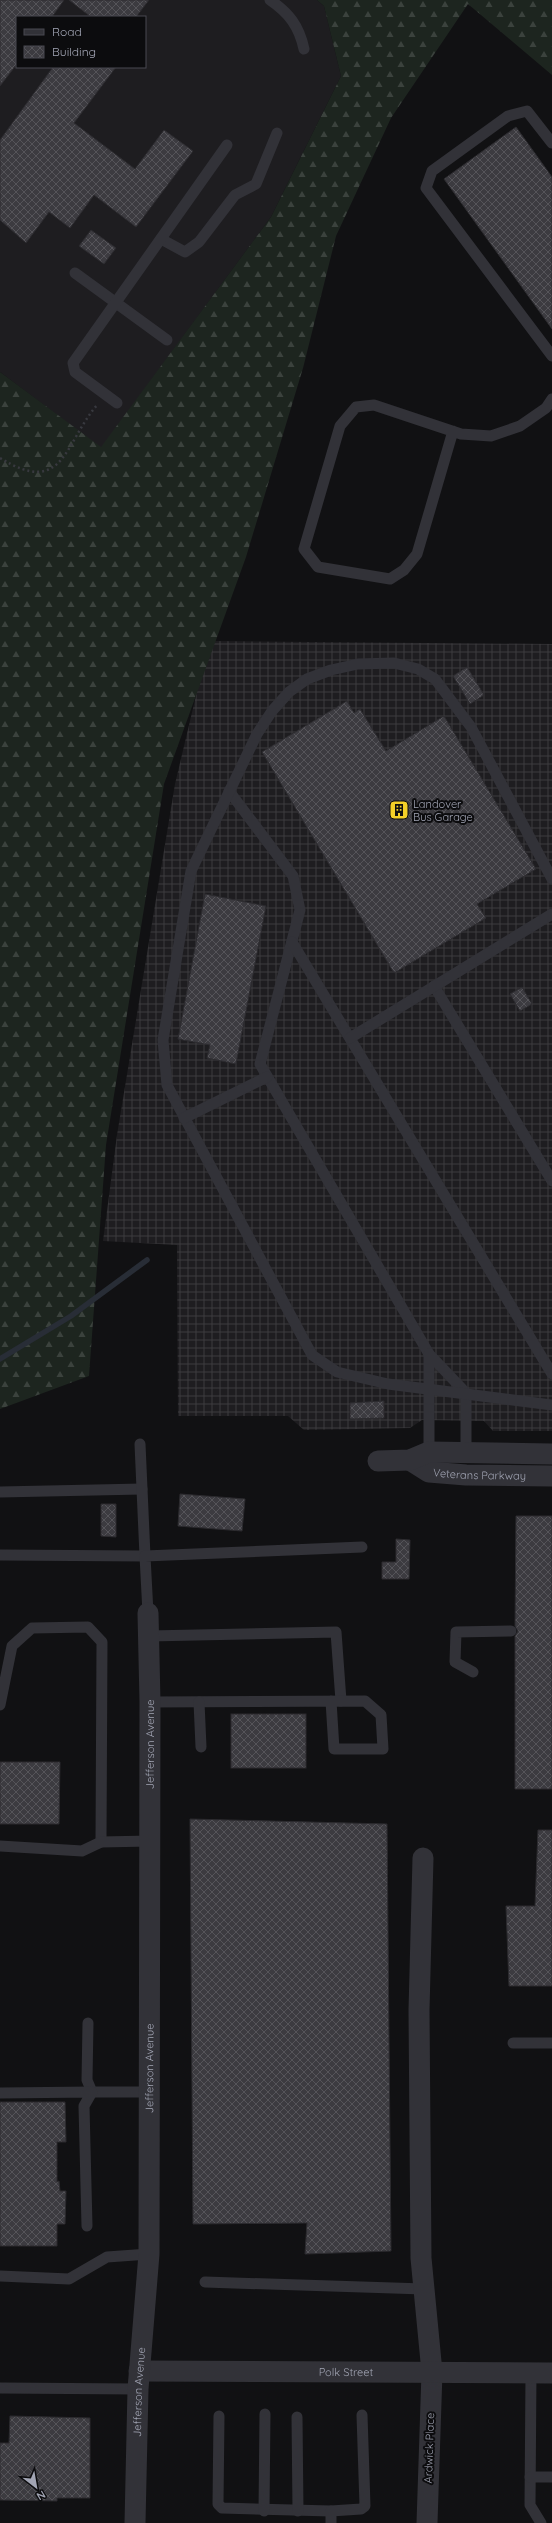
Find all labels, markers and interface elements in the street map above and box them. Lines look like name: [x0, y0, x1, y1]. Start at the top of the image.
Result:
legend: [16, 16, 146, 68]
text: Road: [52, 24, 82, 39]
text: Building: [52, 44, 96, 59]
place label: Landover Bus Garage: [413, 797, 473, 824]
building icon: Landover Bus Garage: [388, 799, 410, 821]
street label: Veterans Parkway: [432, 1465, 526, 1483]
street label: Jefferson Avenue: [143, 1700, 157, 1789]
street label: Jefferson Avenue: [142, 2024, 156, 2113]
street label: Jefferson Avenue: [130, 2347, 148, 2437]
street label: Polk Street: [319, 2365, 374, 2379]
street label: Ardwick Place: [421, 2412, 437, 2484]
north arrow: [16, 2467, 56, 2507]
text: N: [34, 2487, 48, 2504]

